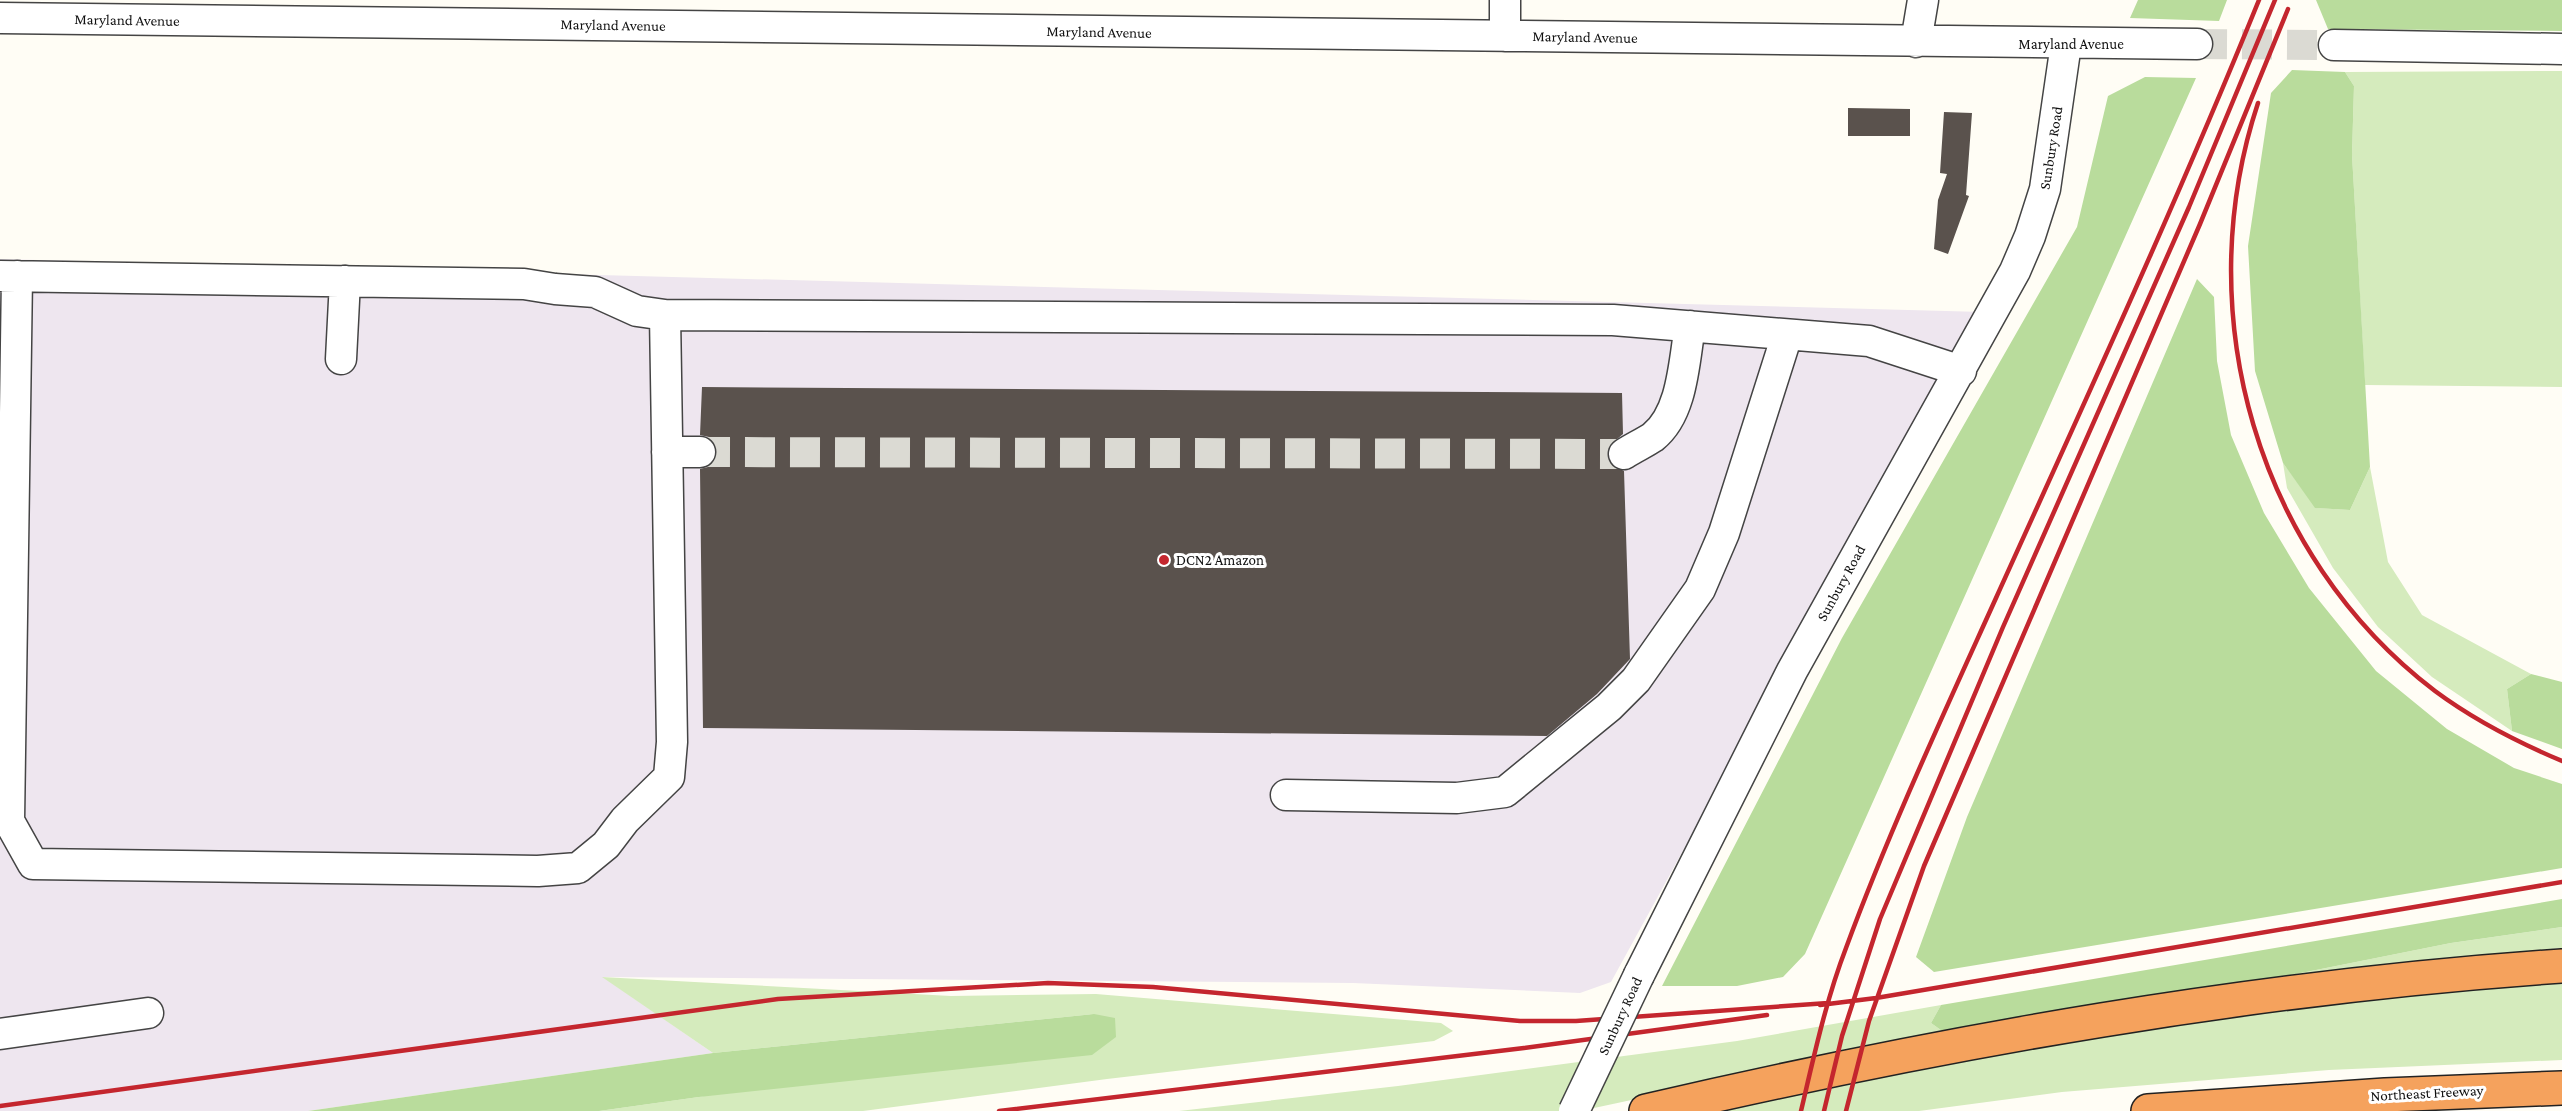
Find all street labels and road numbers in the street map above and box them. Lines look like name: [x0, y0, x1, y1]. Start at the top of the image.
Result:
street label: Maryland Avenue: [74, 11, 180, 30]
street label: Maryland Avenue: [560, 16, 666, 35]
street label: Maryland Avenue: [1046, 23, 1152, 42]
street label: Maryland Avenue: [1532, 28, 1638, 47]
street label: Maryland Avenue: [2018, 36, 2124, 53]
street label: Sunbury Road: [2037, 105, 2066, 191]
street label: Sunbury Road: [1814, 542, 1869, 624]
street label: Sunbury Road: [1595, 974, 1646, 1058]
street label: Northeast Freeway: [2370, 1082, 2484, 1105]

